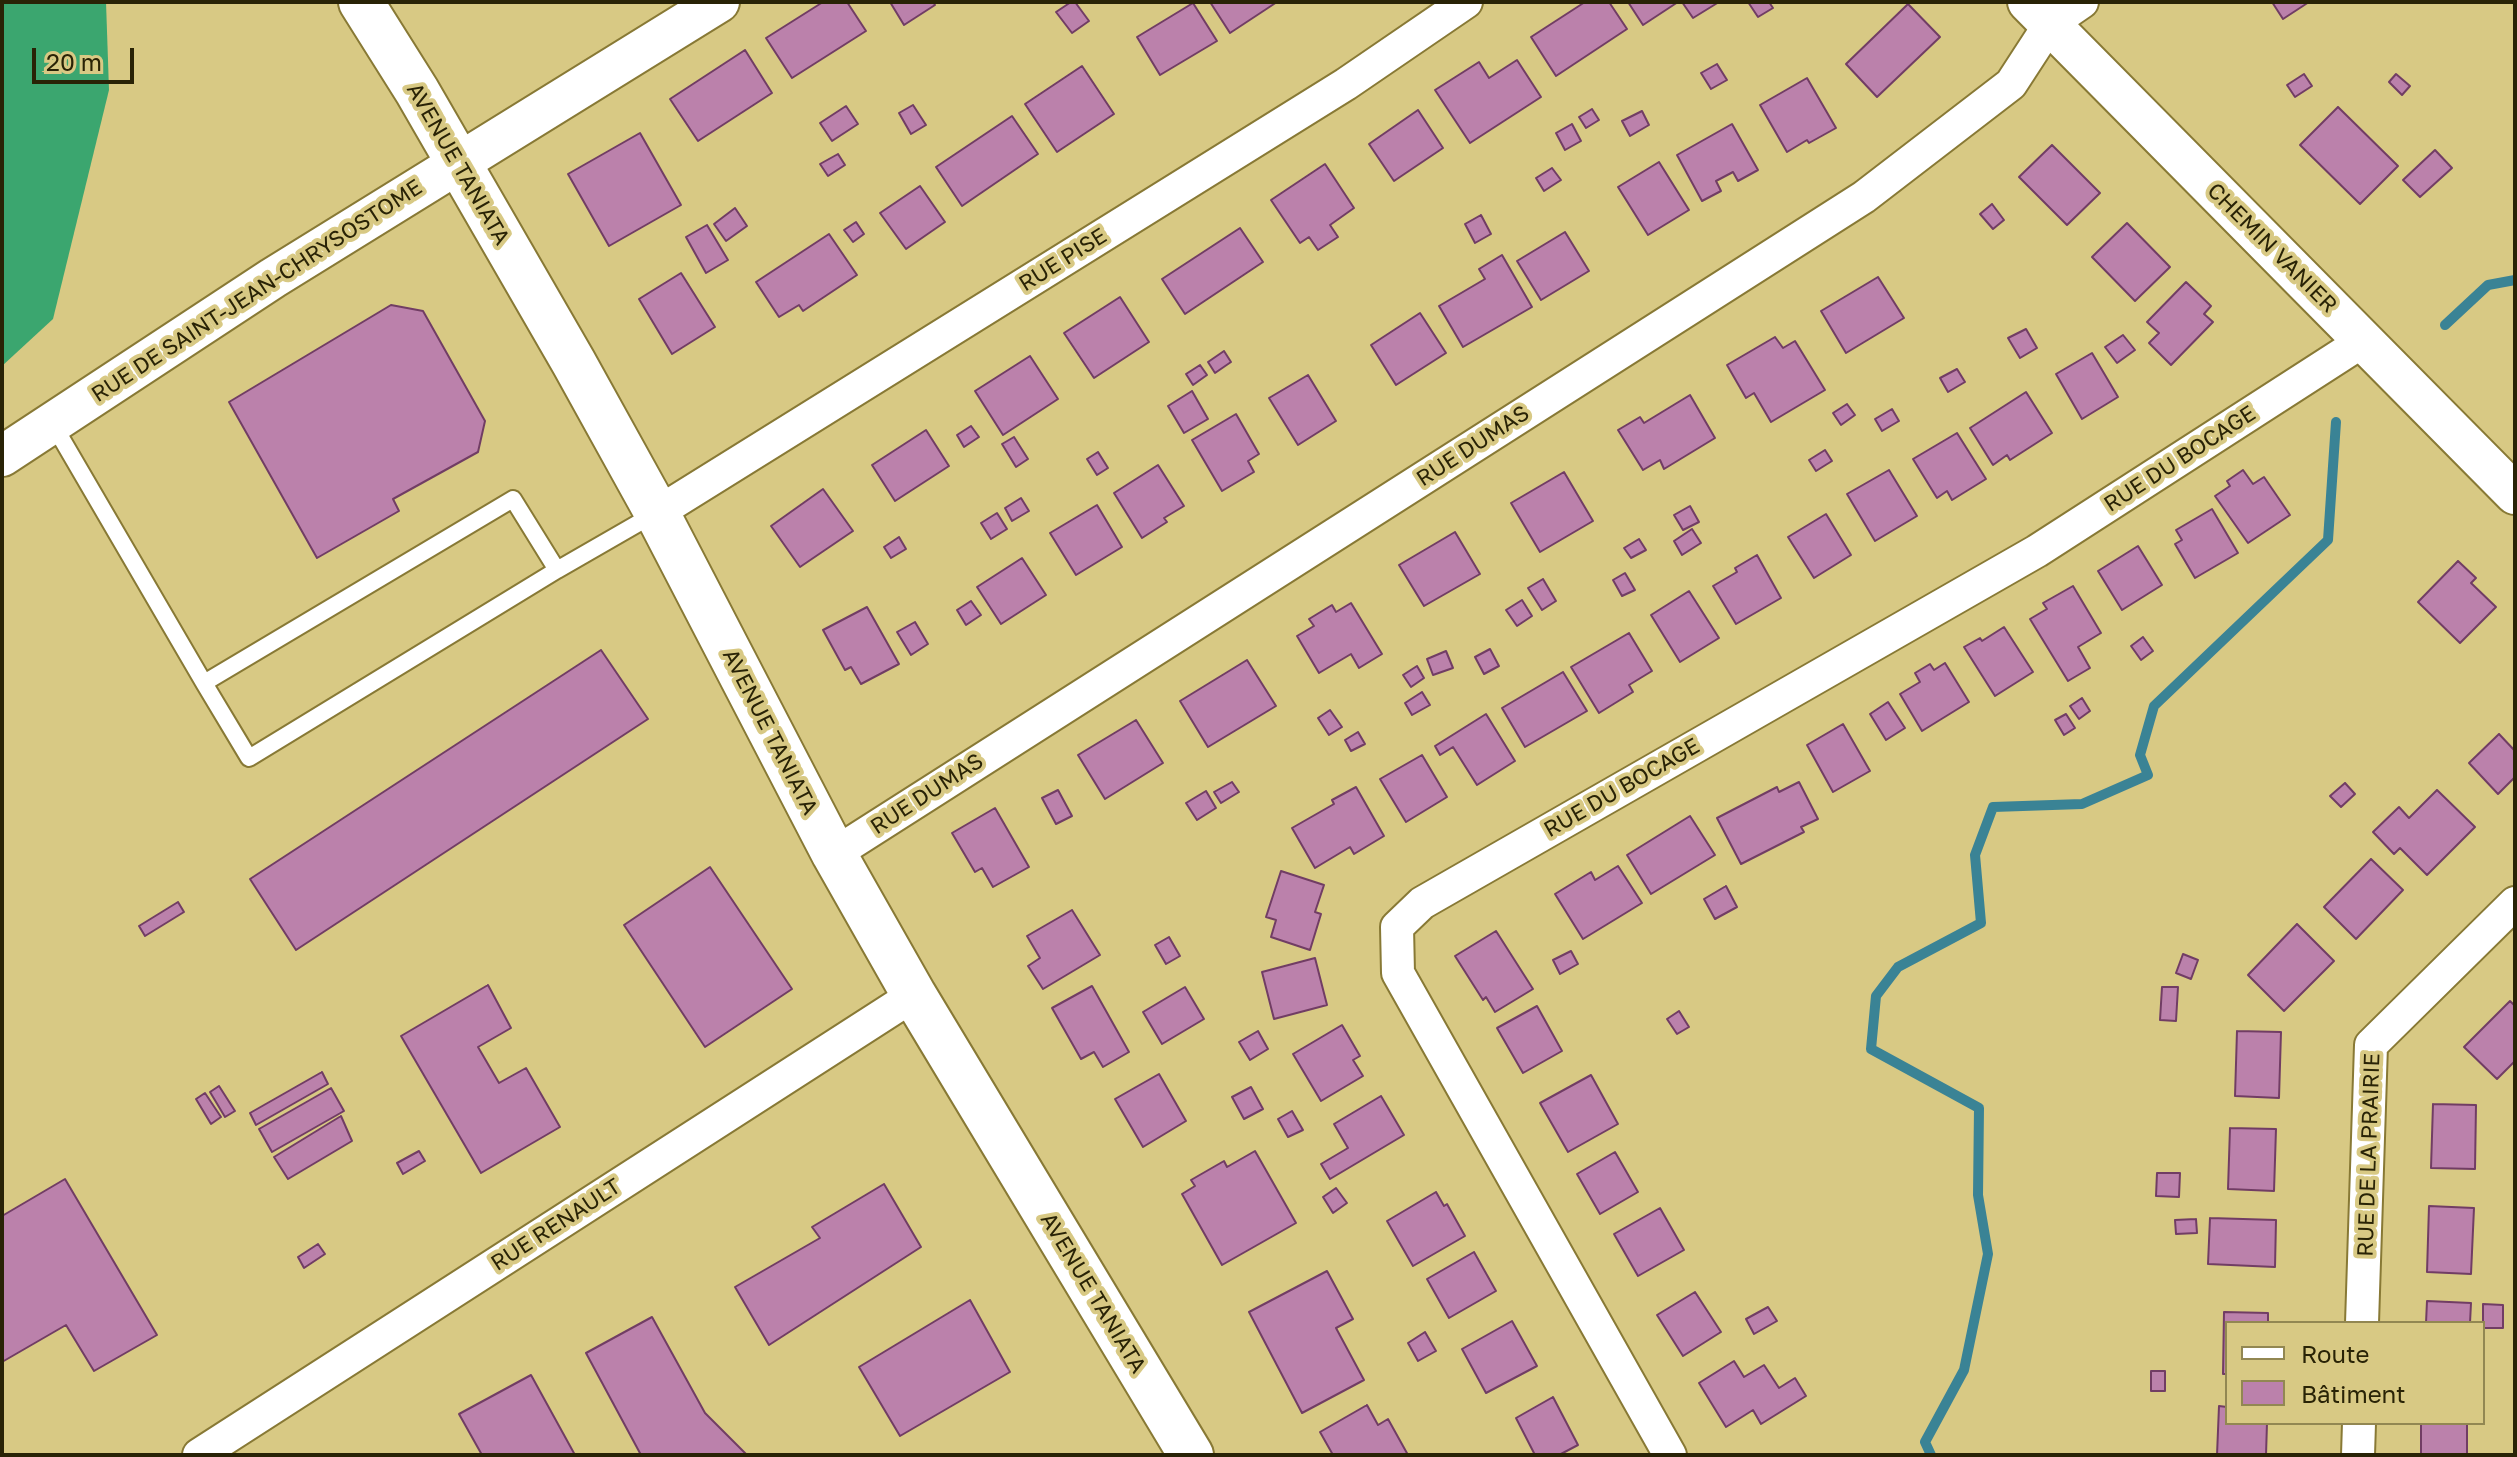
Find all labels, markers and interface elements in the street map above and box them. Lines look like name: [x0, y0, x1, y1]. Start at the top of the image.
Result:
scale bar: [36, 32, 138, 82]
text: 20 m: [46, 47, 102, 76]
street label: AVENUE TANIATA: [401, 78, 515, 250]
street label: RUE DE SAINT-JEAN-CHRYSOSTOME: [87, 174, 427, 408]
street label: CHEMIN VANIER: [2202, 178, 2342, 318]
street label: RUE PISE: [1014, 223, 1112, 297]
street label: RUE DUMAS: [1412, 400, 1534, 492]
street label: RUE DU BOCAGE: [2099, 400, 2261, 518]
street label: AVENUE TANIATA: [717, 645, 823, 819]
street label: RUE DU BOCAGE: [1539, 733, 1705, 843]
street label: RUE DUMAS: [866, 748, 988, 840]
street label: RUE DE LA PRAIRIE: [2352, 1053, 2386, 1257]
street label: RUE RENAULT: [486, 1173, 626, 1277]
street label: AVENUE TANIATA: [1035, 1208, 1151, 1378]
legend: [2225, 1321, 2485, 1425]
text: Route: [2301, 1339, 2370, 1368]
text: Bâtiment: [2301, 1379, 2406, 1408]

